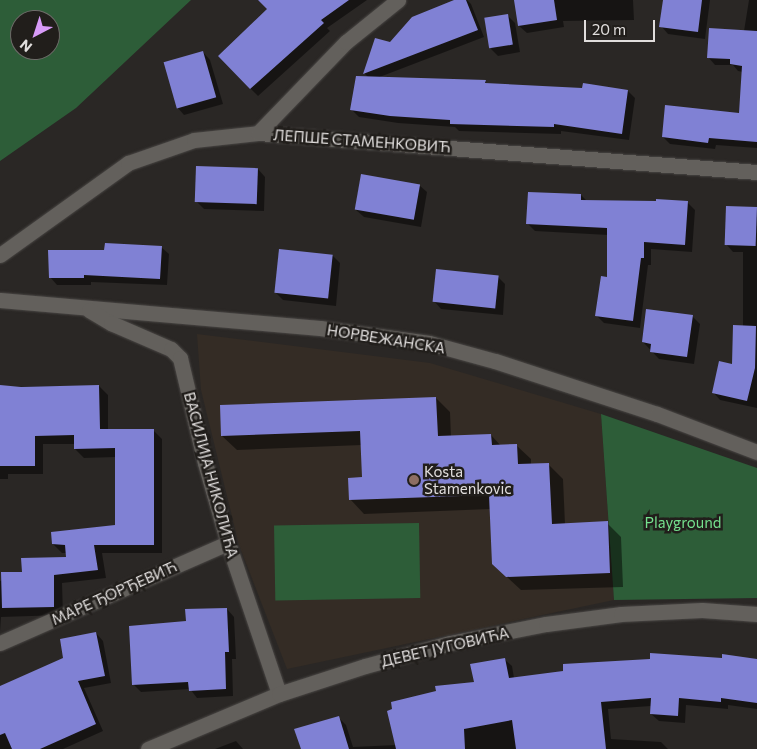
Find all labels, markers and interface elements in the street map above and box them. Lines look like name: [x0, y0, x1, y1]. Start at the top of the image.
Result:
north arrow: [10, 10, 60, 60]
scale bar: [587, 10, 658, 42]
text: 20 m: [592, 20, 626, 38]
text: N: [16, 36, 35, 56]
street label: ЛЕПШЕ СТАМЕНКОВИЋ: [273, 126, 451, 156]
street label: НОРВЕЖАНСКА: [326, 321, 446, 357]
street label: ВАСИЛИЈА НИКОЛИЋА: [180, 390, 242, 560]
place label: Kosta Stamenkovic: [424, 462, 512, 497]
marker: Kosta Stamenkovic: [408, 474, 420, 486]
park label: Playground: [645, 514, 721, 532]
street label: МАРЕ ЂОРЂЕВИЋ: [49, 557, 179, 629]
street label: ДЕВЕТ ЈУГОВИЋА: [379, 624, 511, 670]

